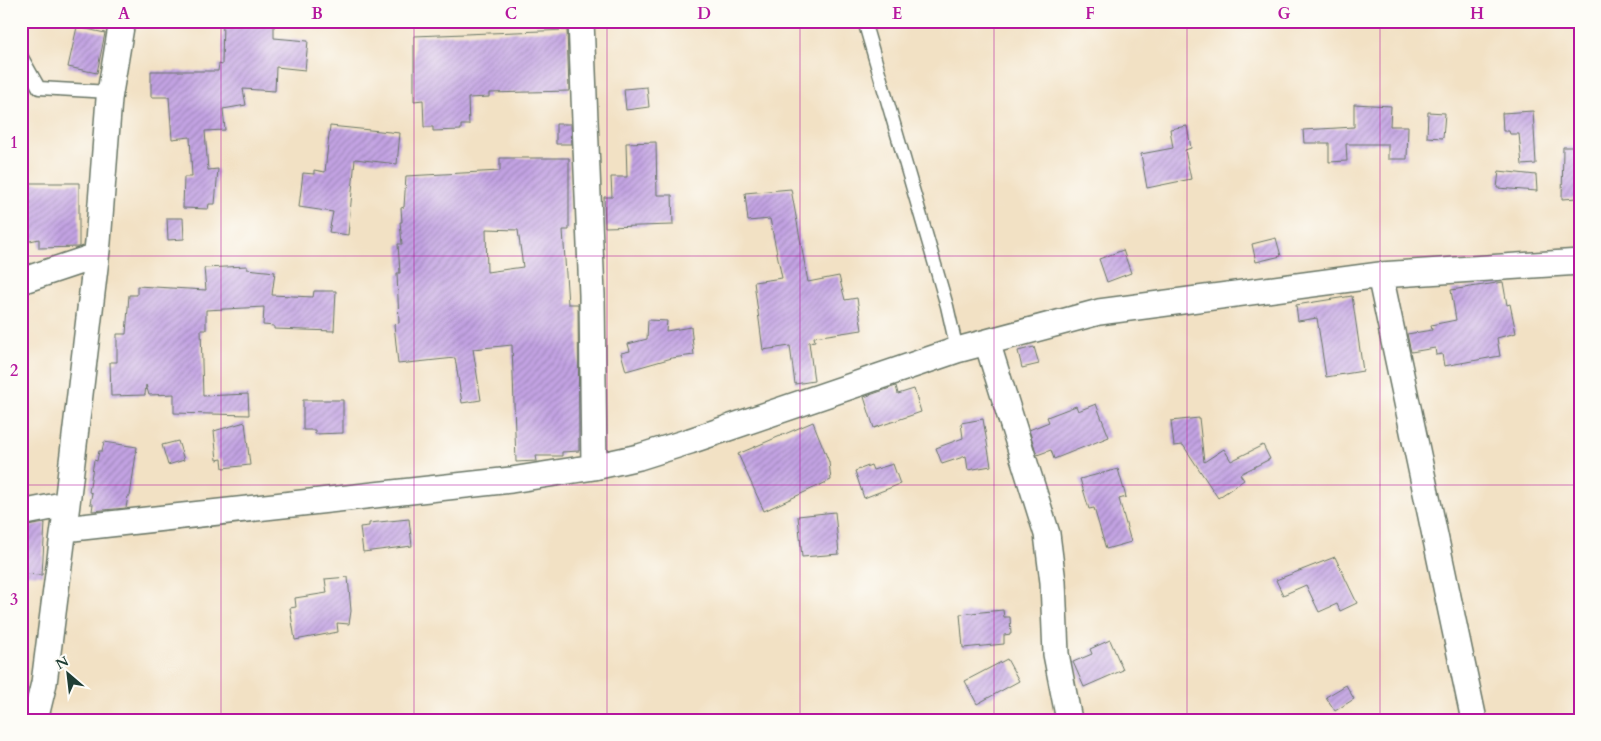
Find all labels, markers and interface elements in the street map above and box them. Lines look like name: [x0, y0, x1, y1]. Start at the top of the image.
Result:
text: A: [118, 3, 130, 25]
text: B: [311, 3, 323, 25]
text: C: [505, 3, 517, 25]
text: D: [697, 3, 711, 25]
text: E: [892, 3, 902, 25]
text: F: [1085, 3, 1095, 25]
text: G: [1277, 3, 1291, 25]
text: H: [1470, 3, 1484, 25]
text: 1: [10, 132, 18, 154]
text: 2: [10, 360, 18, 382]
text: 3: [10, 589, 18, 611]
north arrow: [42, 648, 92, 698]
text: N: [52, 652, 72, 674]

